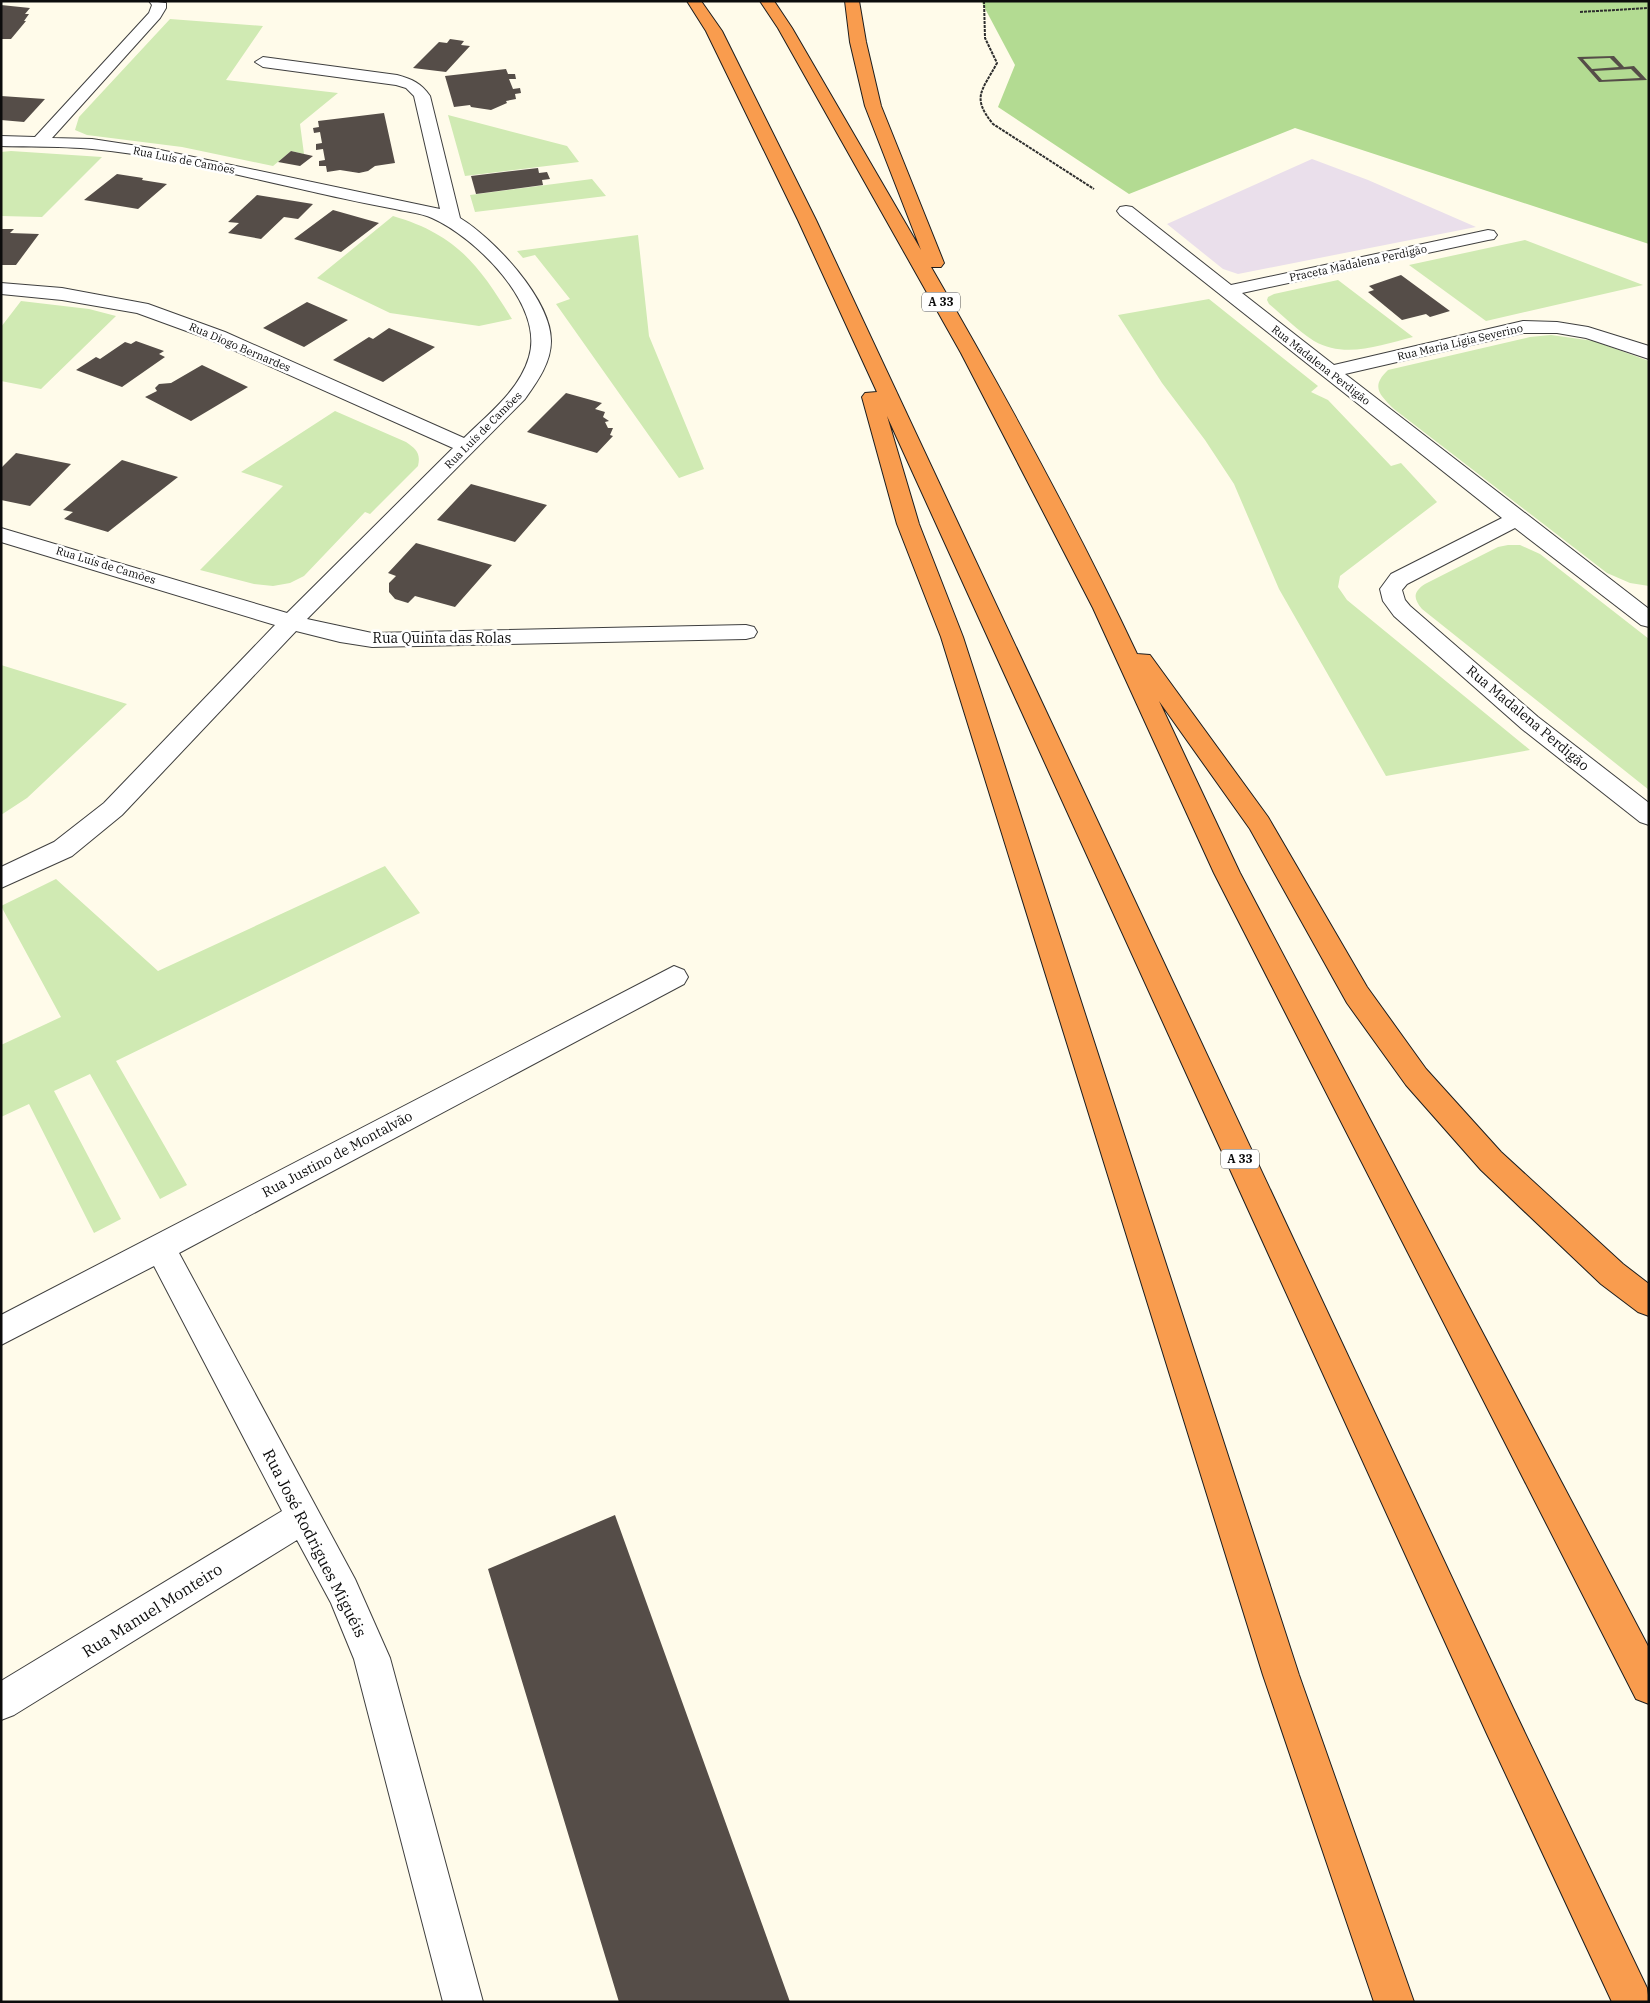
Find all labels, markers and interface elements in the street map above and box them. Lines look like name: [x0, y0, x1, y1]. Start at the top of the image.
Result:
street label: Rua Luís de Camões: [132, 143, 236, 177]
street label: Praceta Madalena Perdigão: [1288, 242, 1428, 284]
road number: A 33: [922, 292, 960, 312]
street label: Rua Diogo Bernardes: [187, 319, 293, 375]
street label: Rua Maria Lígia Severino: [1396, 321, 1524, 363]
street label: Rua Madalena Perdigão: [1269, 322, 1373, 408]
street label: Rua Luís de Camões: [441, 388, 525, 472]
street label: Rua Luís de Camões: [54, 543, 158, 587]
street label: Rua Quinta das Rolas: [373, 629, 512, 647]
street label: Rua Madalena Perdigão: [1463, 661, 1593, 775]
street label: Rua Justino de Montalvão: [259, 1107, 415, 1201]
road number: A 33: [1221, 1150, 1259, 1168]
street label: Rua José Rodrigues Miguéis: [259, 1446, 371, 1640]
street label: Rua Manuel Monteiro: [78, 1559, 226, 1661]

